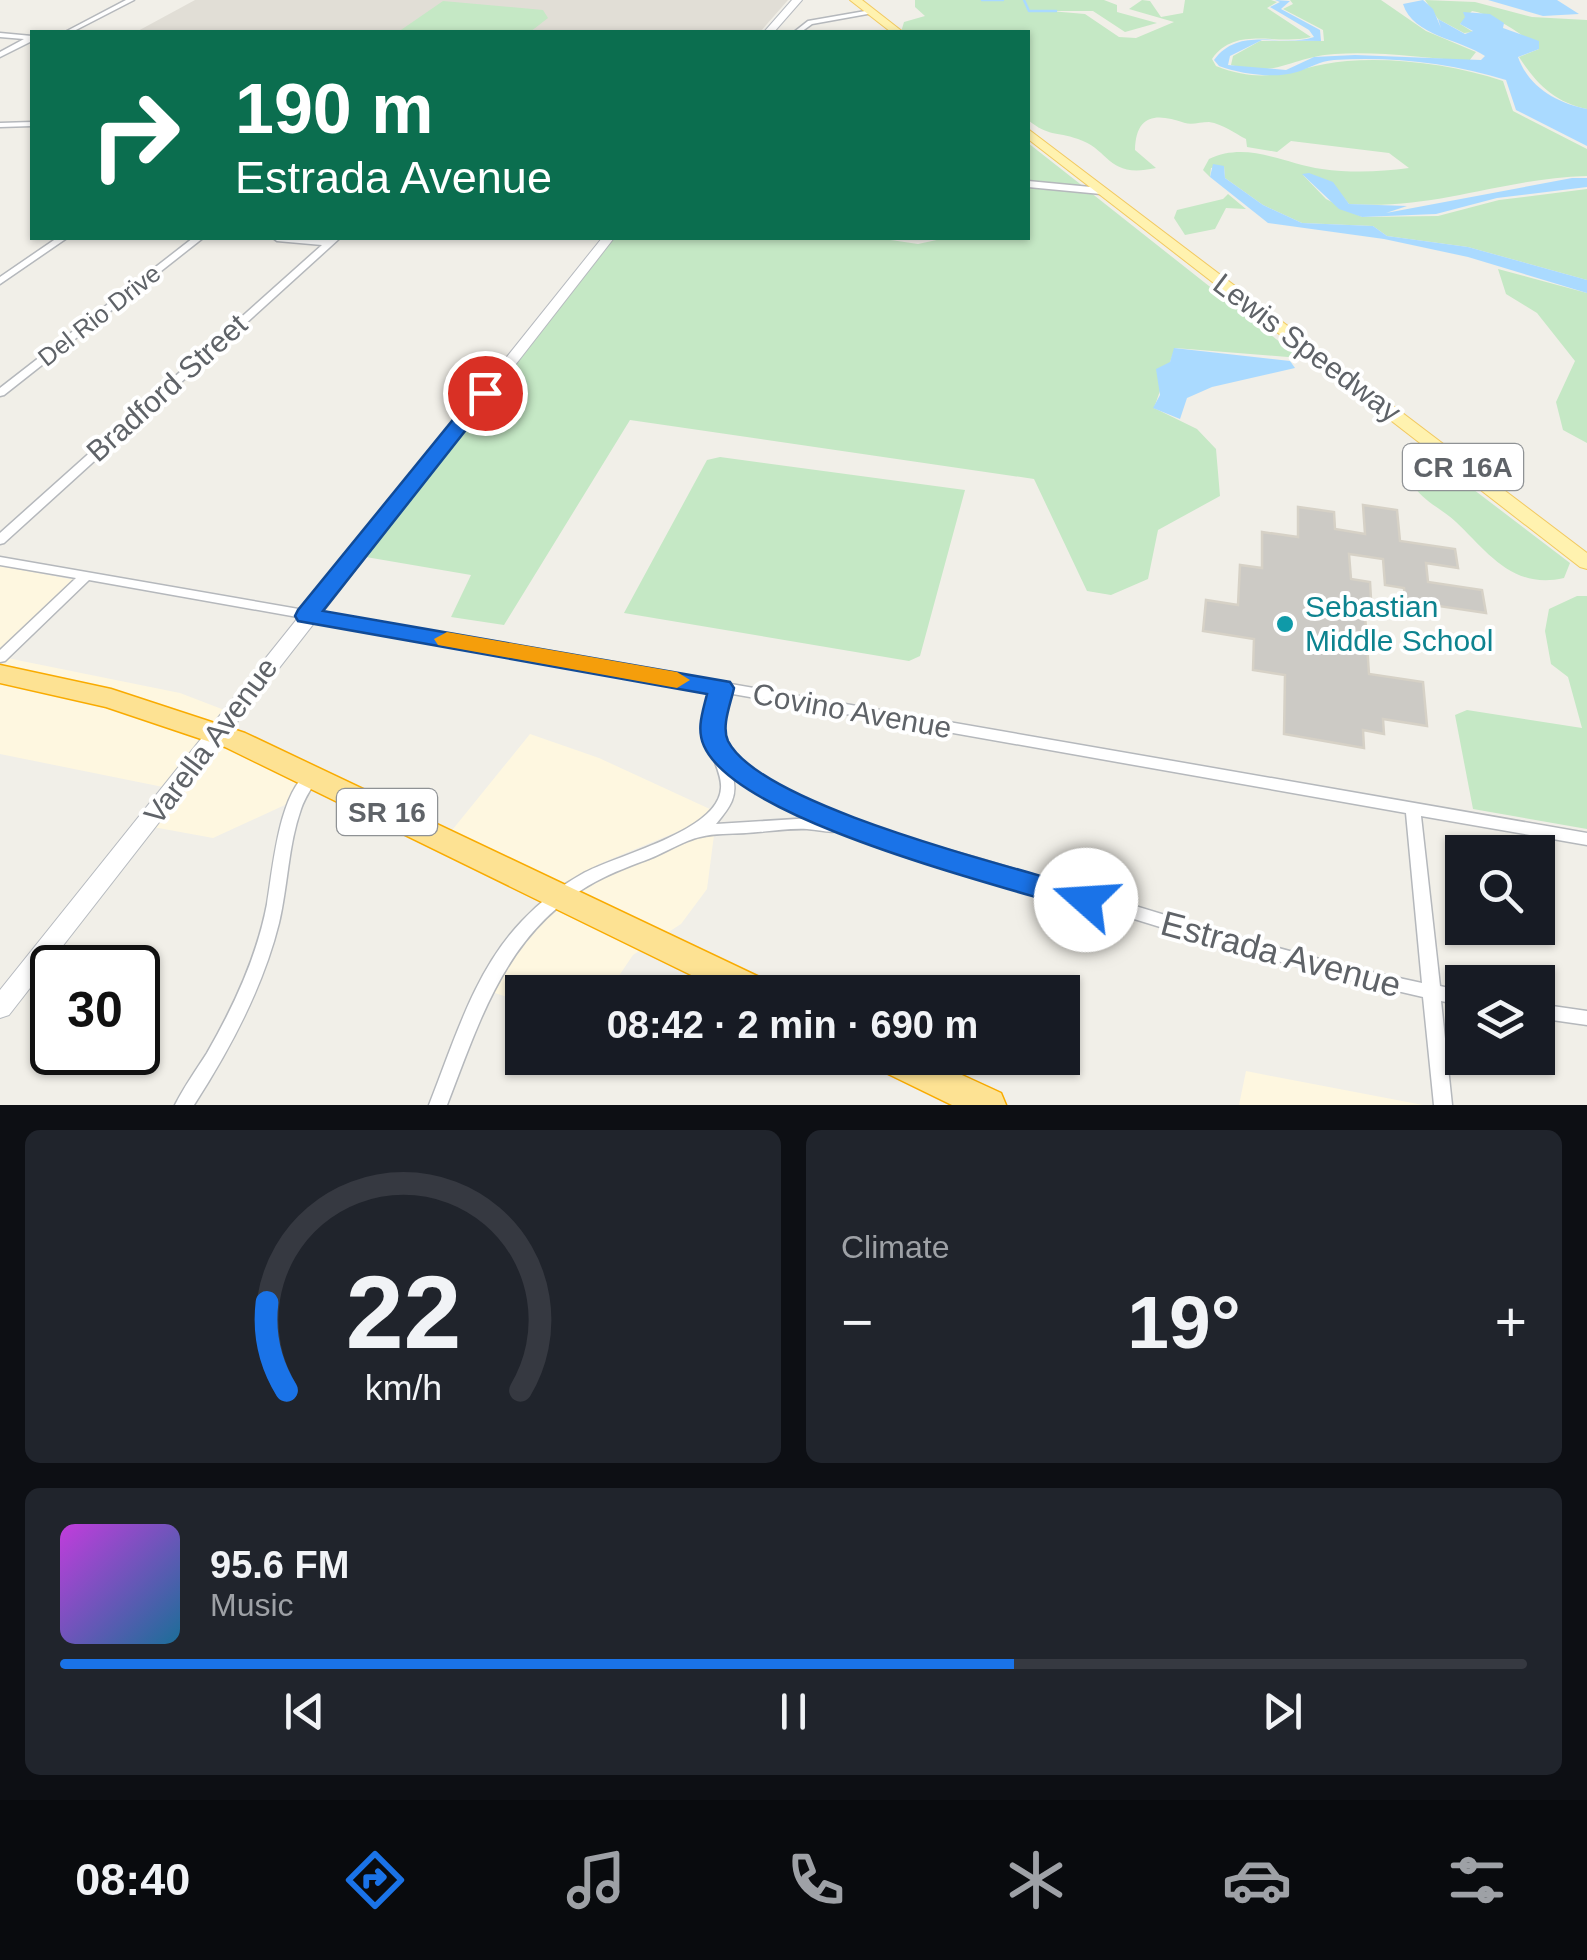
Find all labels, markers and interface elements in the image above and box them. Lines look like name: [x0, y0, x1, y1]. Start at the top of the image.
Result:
icon: right: [70, 70, 200, 200]
text: 190 m: [235, 70, 433, 148]
text: Estrada Avenue: [235, 152, 552, 203]
street label: Del Rio Drive: [32, 259, 166, 371]
street label: Lewis Speedway: [1207, 267, 1407, 429]
street label: Bradford Street: [80, 307, 254, 468]
pin: [443, 351, 528, 436]
icon: arrive: [458, 366, 513, 421]
road number: CR 16A: [1403, 444, 1523, 490]
place label: Sebastian Middle School: [1305, 590, 1493, 657]
marker: Sebastian Middle School: [1274, 613, 1296, 635]
street label: Varella Avenue: [138, 651, 284, 830]
street label: Covino Avenue: [750, 677, 954, 744]
road number: SR 16: [337, 789, 437, 835]
map controls: [1445, 835, 1555, 1075]
button: search: [1445, 835, 1555, 945]
position arrow: [1034, 848, 1138, 952]
street label: Estrada Avenue: [1157, 903, 1405, 1004]
speed limit sign: 30: [30, 945, 160, 1075]
button: layers: [1445, 965, 1555, 1075]
text: 08:42 · 2 min · 690 m: [607, 1004, 978, 1046]
text: Climate: [841, 1229, 949, 1265]
text: 22: [345, 1254, 461, 1370]
text: 19°: [1127, 1280, 1241, 1364]
text: −: [841, 1291, 873, 1353]
text: +: [1495, 1291, 1527, 1353]
text: km/h: [364, 1368, 442, 1408]
text: 95.6 FM: [210, 1544, 349, 1586]
text: Music: [210, 1587, 294, 1623]
icon: previous: [277, 1684, 332, 1739]
icon: pause: [766, 1684, 821, 1739]
icon: next: [1255, 1684, 1310, 1739]
icon: directions: [340, 1845, 410, 1915]
icon: music: [561, 1845, 631, 1915]
icon: phone: [781, 1845, 851, 1915]
icon: climate: [1001, 1845, 1071, 1915]
icon: car: [1222, 1845, 1292, 1915]
icon: filters: [1442, 1845, 1512, 1915]
text: 08:40: [75, 1854, 190, 1905]

